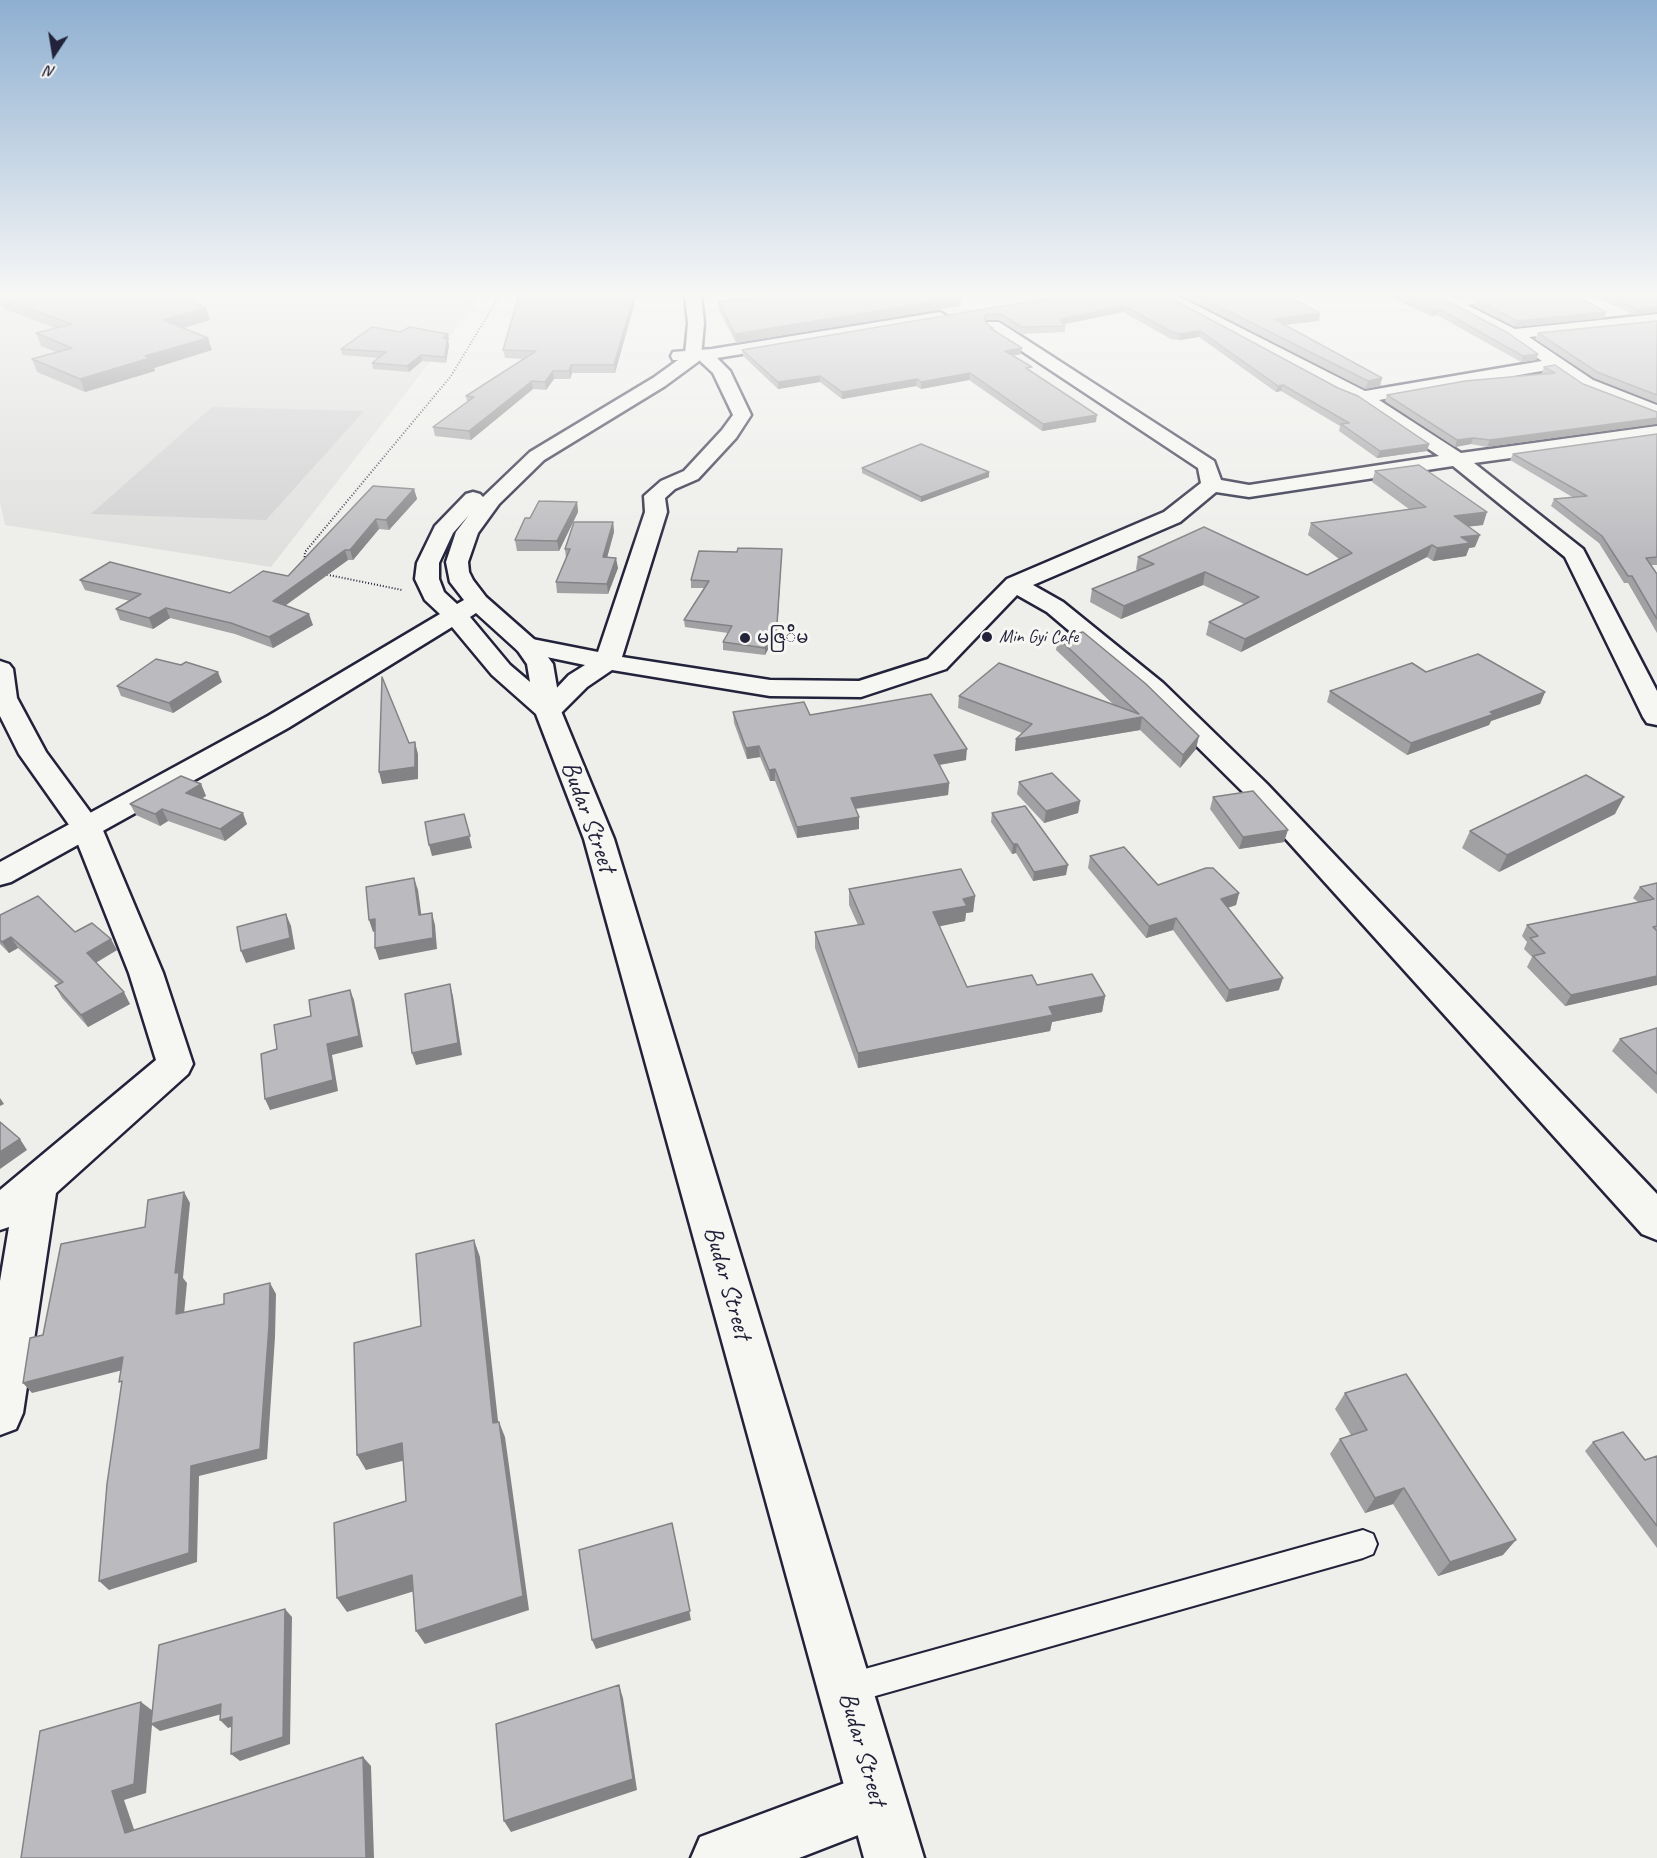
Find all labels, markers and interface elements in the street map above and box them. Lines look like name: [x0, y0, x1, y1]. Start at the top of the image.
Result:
north arrow: [24, 24, 84, 84]
text: N: [43, 61, 57, 82]
place label: Min Gyi Cafe: [999, 626, 1078, 648]
place label: မဇြ်ိမ: [757, 627, 808, 649]
marker: Min Gyi Cafe: [980, 630, 994, 644]
marker: မဇြ်ိမ: [738, 631, 752, 645]
street label: Budar Street: [553, 757, 623, 877]
street label: Budar Street: [696, 1223, 758, 1343]
street label: Budar Street: [831, 1689, 893, 1809]

